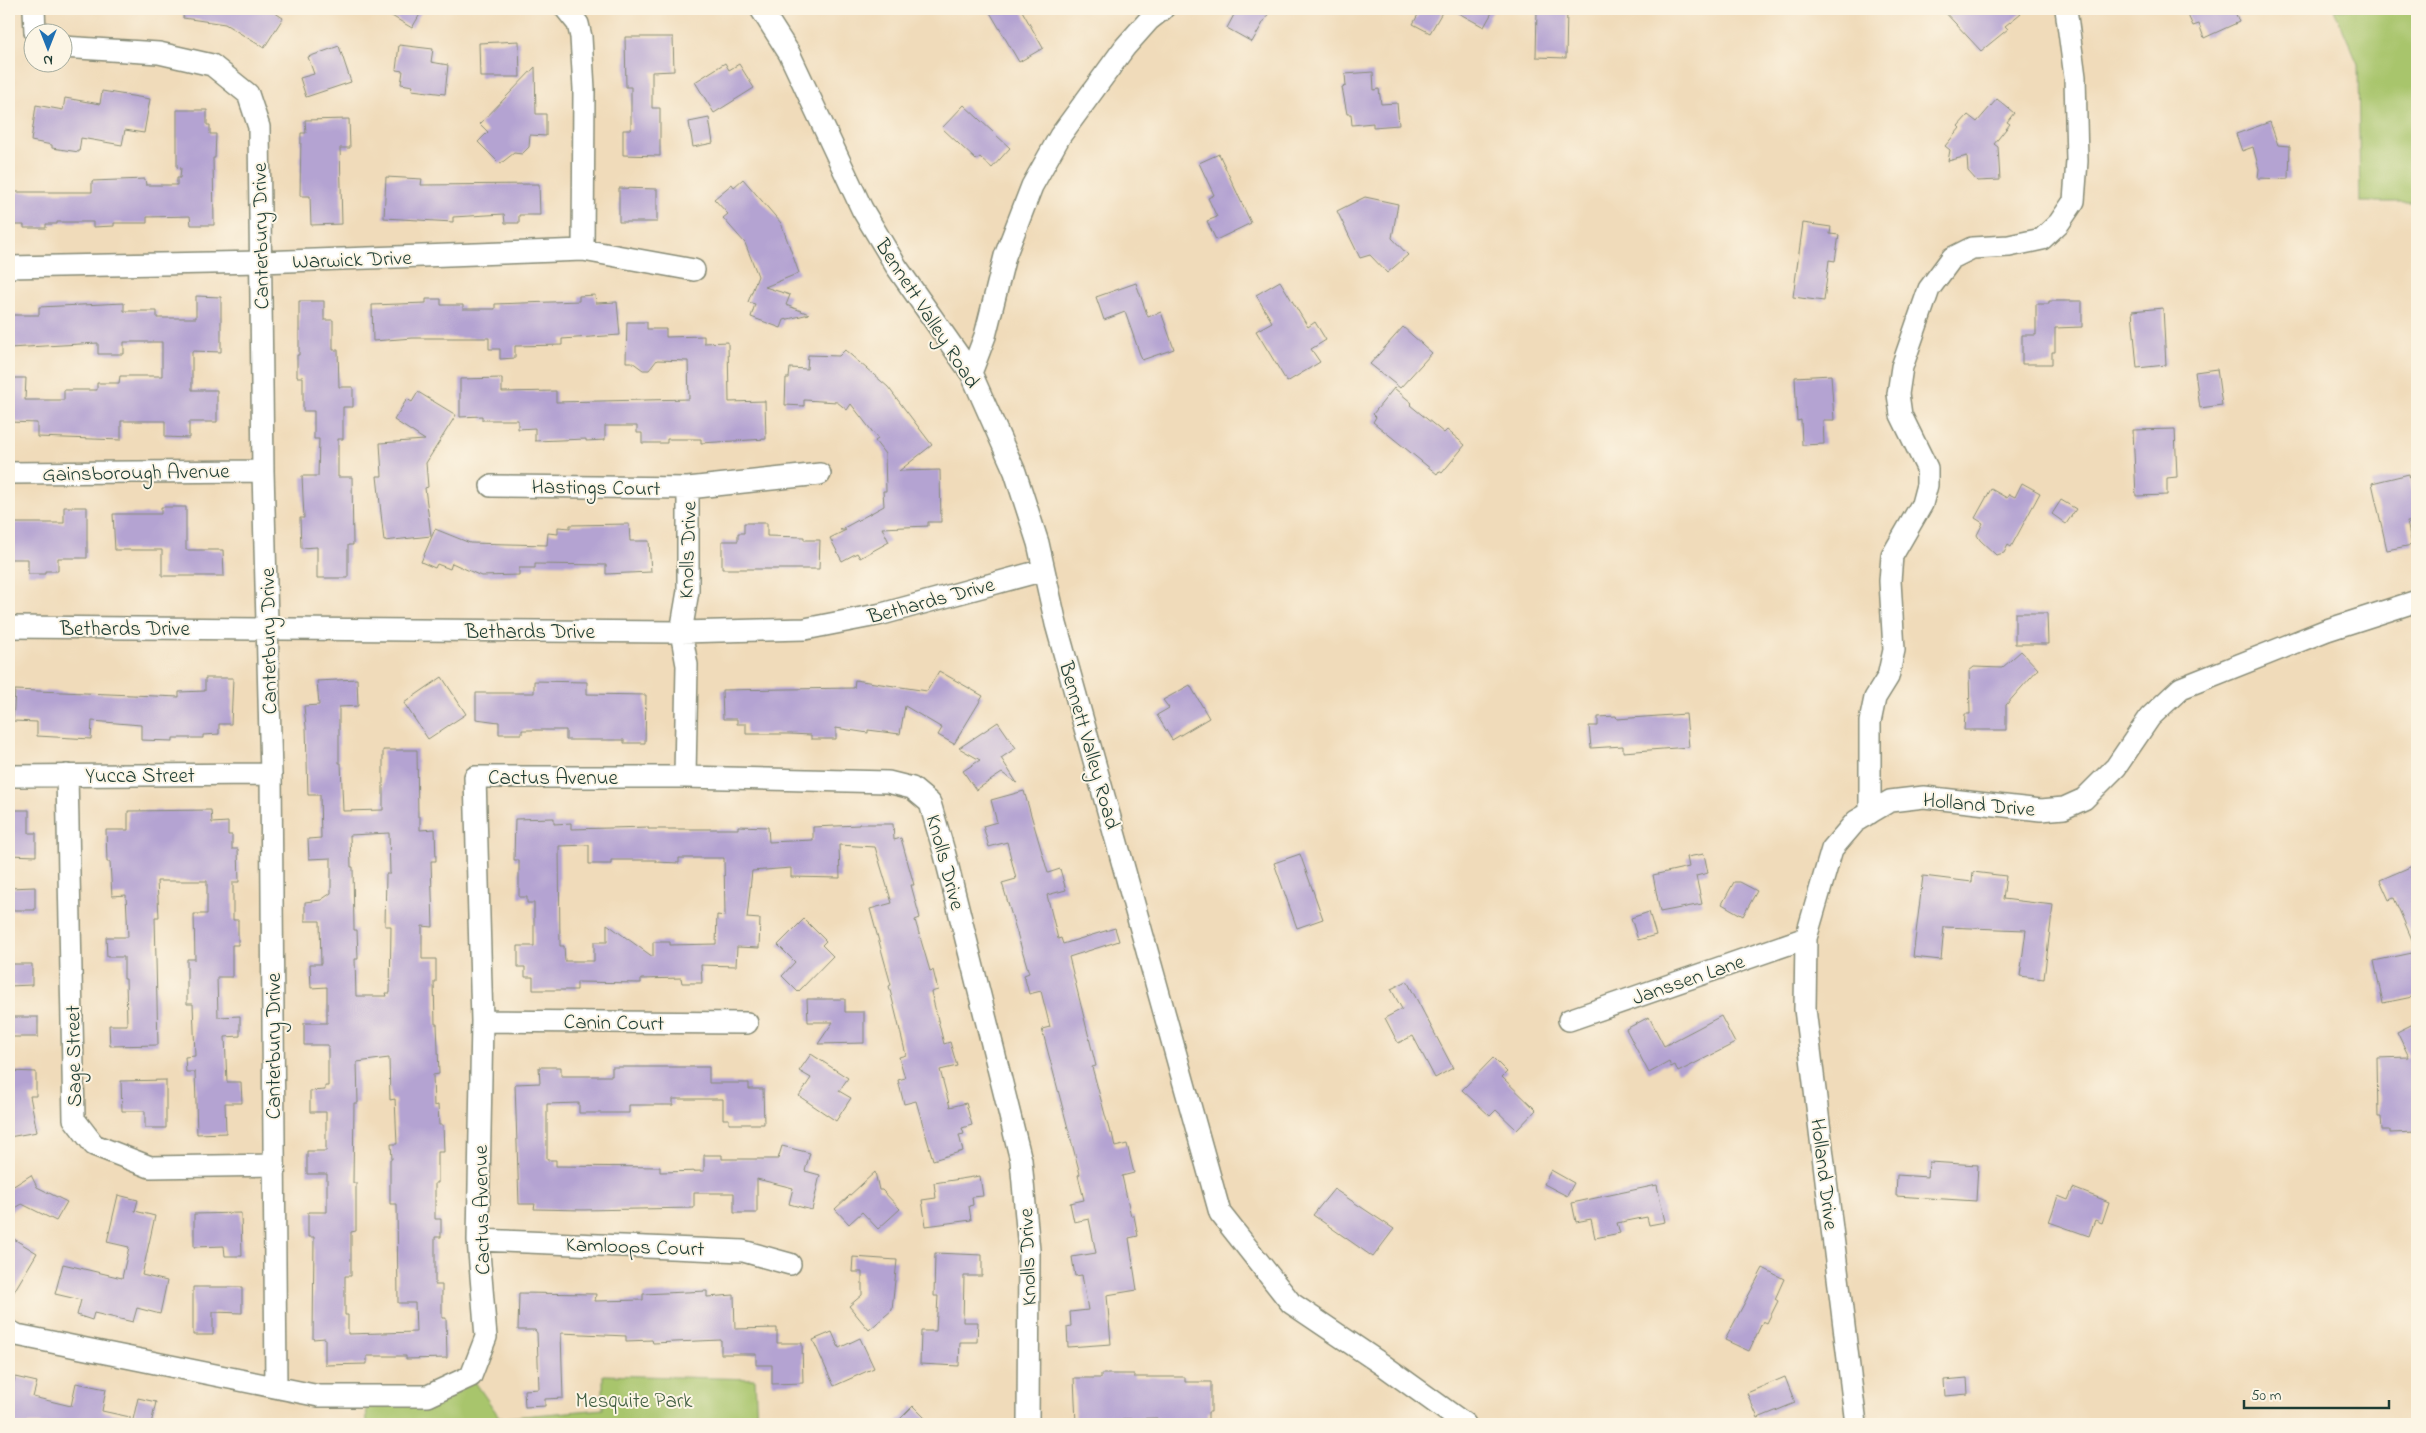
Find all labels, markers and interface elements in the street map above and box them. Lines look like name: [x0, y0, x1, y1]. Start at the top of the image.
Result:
north arrow: [22, 22, 72, 72]
text: N: [43, 49, 53, 70]
street label: Canterbury Drive: [246, 162, 280, 309]
street label: Bennett Valley Road: [864, 232, 986, 396]
street label: Warwick Drive: [292, 244, 413, 278]
street label: Gainsborough Avenue: [42, 457, 231, 493]
street label: Hastings Court: [531, 473, 661, 507]
street label: Knolls Drive: [672, 500, 706, 599]
street label: Canterbury Drive: [254, 567, 288, 714]
street label: Bethards Drive: [864, 570, 999, 634]
street label: Bethards Drive: [59, 615, 191, 645]
street label: Bethards Drive: [464, 618, 596, 648]
street label: Bennett Valley Road: [1048, 657, 1126, 834]
street label: Yucca Street: [85, 762, 195, 792]
street label: Cactus Avenue: [488, 764, 619, 794]
street label: Holland Drive: [1922, 786, 2037, 826]
street label: Knolls Drive: [917, 811, 971, 914]
street label: Janssen Lane: [1628, 947, 1750, 1014]
street label: Canterbury Drive: [260, 972, 292, 1119]
street label: Sage Street: [59, 1005, 93, 1107]
street label: Canin Court: [563, 1008, 665, 1040]
street label: Holland Drive: [1801, 1117, 1845, 1232]
street label: Cactus Avenue: [467, 1144, 499, 1275]
street label: Knolls Drive: [1012, 1207, 1046, 1306]
street label: Kamloops Court: [565, 1231, 705, 1265]
scale bar: [2244, 1378, 2388, 1410]
text: 50 m: [2251, 1385, 2282, 1407]
park label: Mesquite Park: [576, 1387, 693, 1417]

